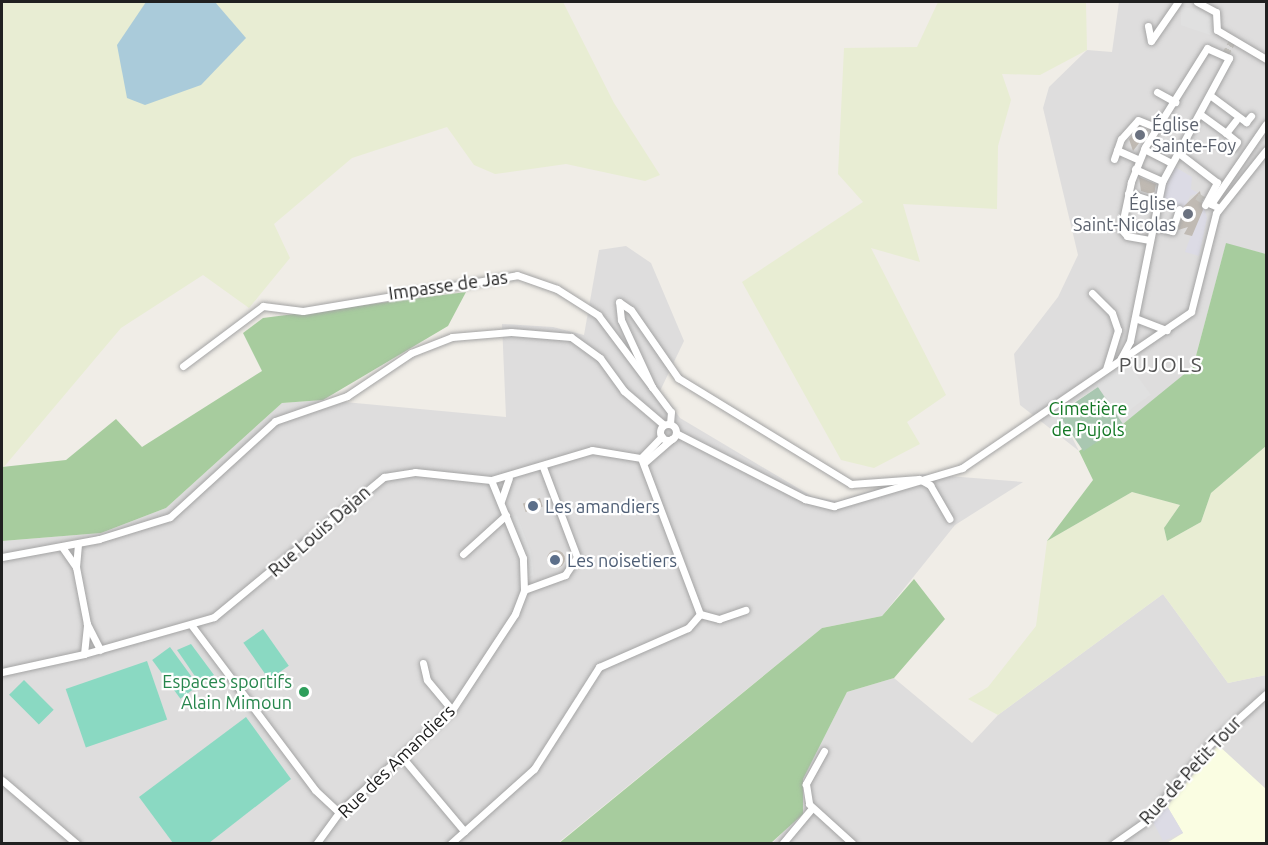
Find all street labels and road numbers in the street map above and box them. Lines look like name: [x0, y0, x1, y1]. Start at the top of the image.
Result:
street label: Impasse de Jas: [387, 266, 509, 304]
street label: Rue Louis Dajan: [264, 481, 374, 581]
street label: Rue des Amandiers: [333, 700, 459, 822]
street label: Rue de Petit Tour: [1134, 711, 1246, 829]

